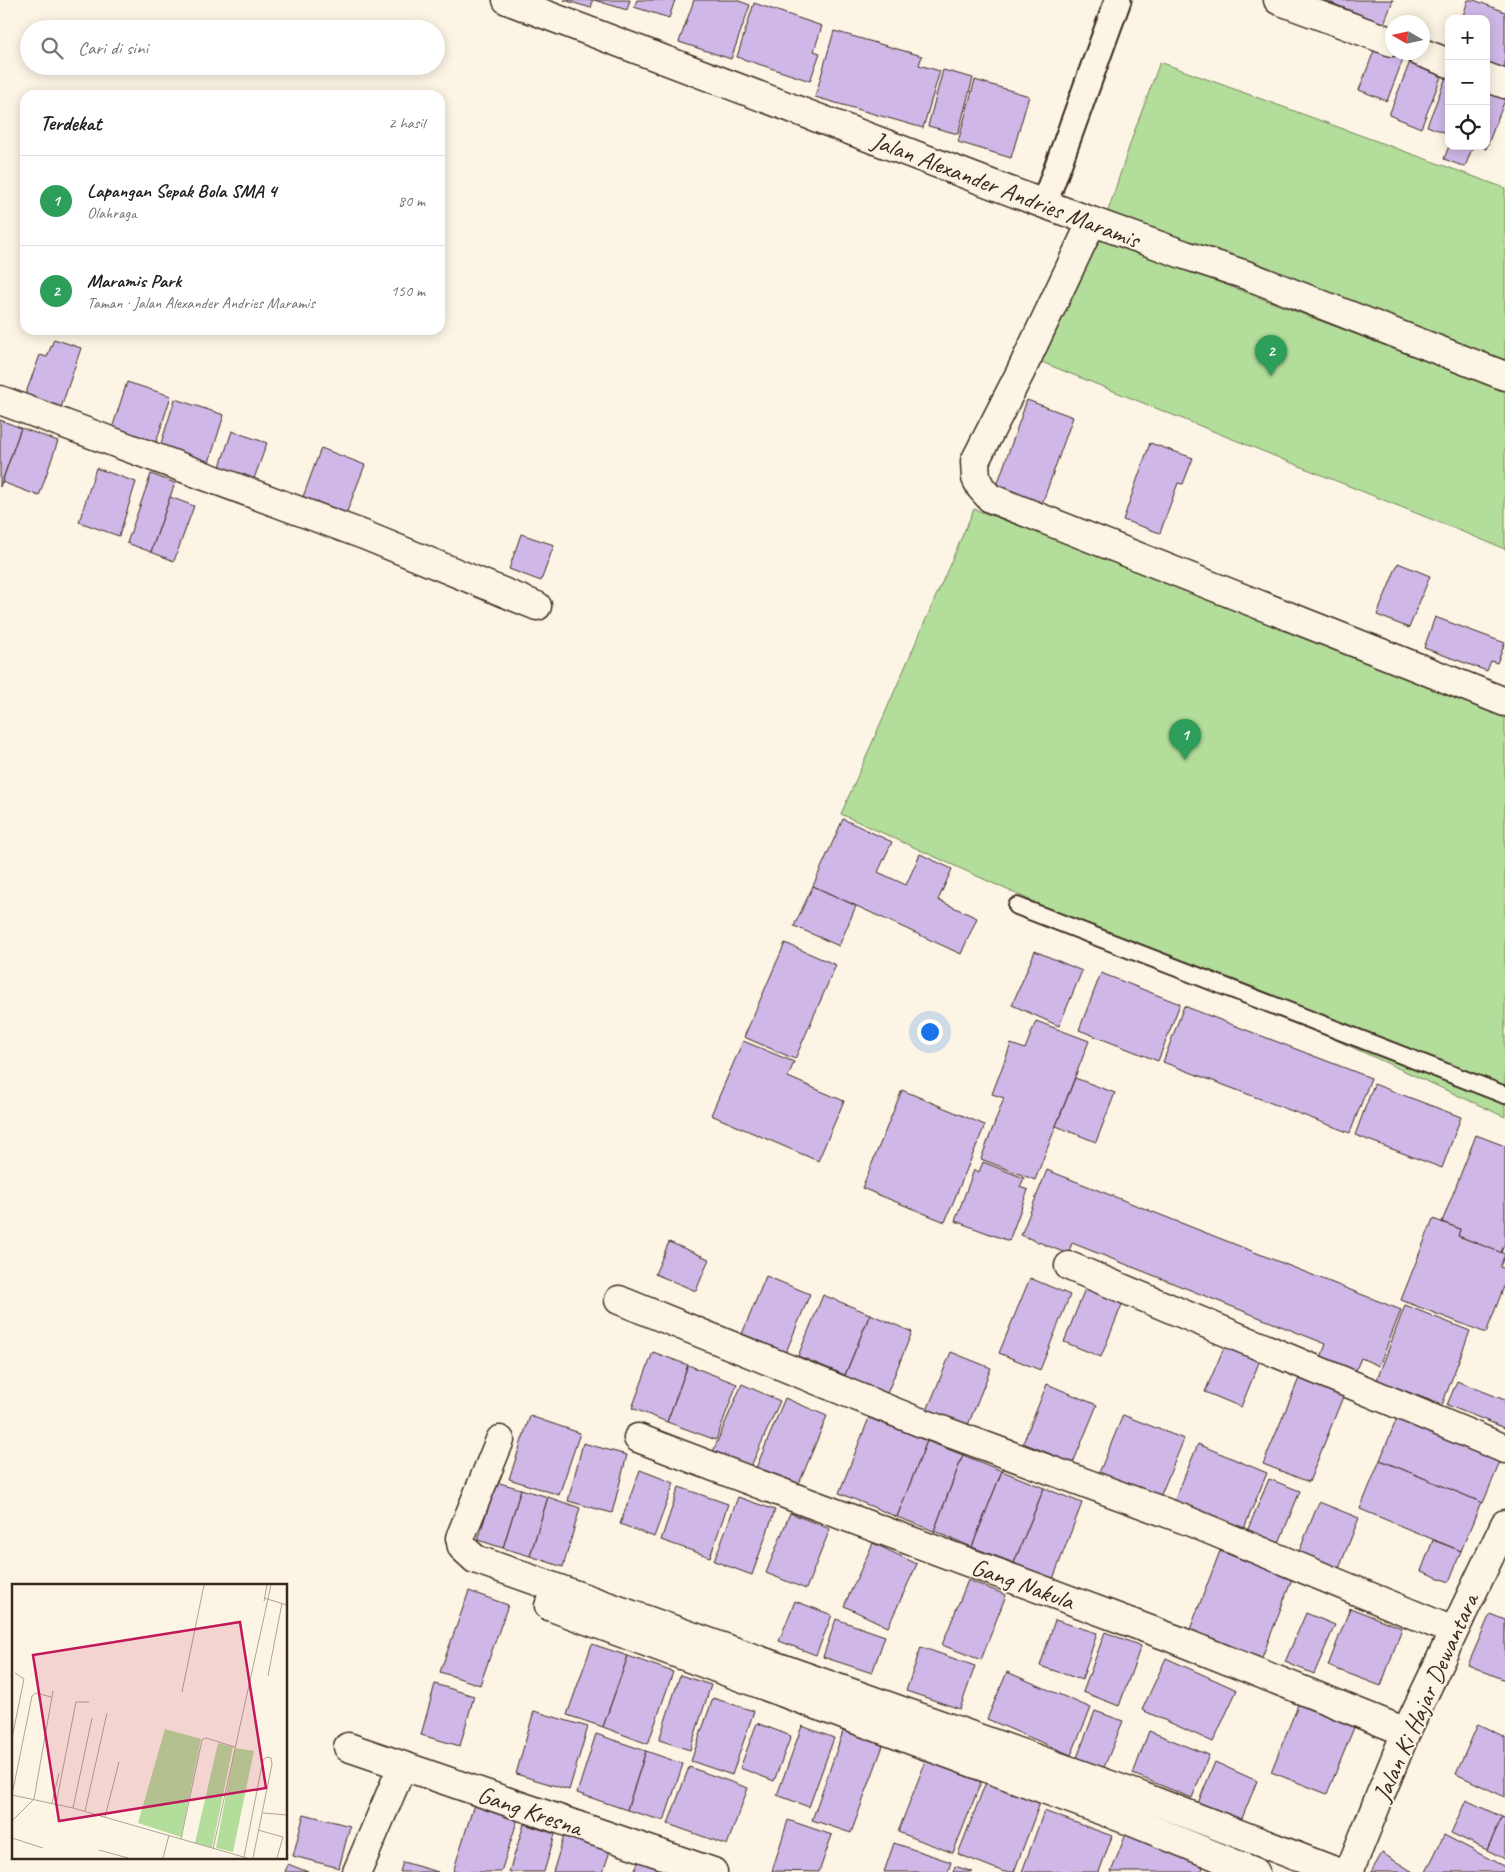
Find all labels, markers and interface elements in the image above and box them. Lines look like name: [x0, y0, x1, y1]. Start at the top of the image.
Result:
north arrow: [1385, 15, 1430, 60]
map controls: [1445, 15, 1490, 150]
button: +: [1445, 15, 1490, 60]
search box: [20, 20, 445, 75]
icon: search: [38, 34, 66, 62]
text: Cari di sini: [78, 36, 148, 60]
button: −: [1445, 60, 1490, 105]
button: locate: [1445, 105, 1490, 150]
text: Terdekat: [40, 110, 101, 136]
text: 2 hasil: [388, 113, 425, 133]
street label: Jalan Alexander Andries Maramis: [866, 124, 1146, 257]
text: Lapangan Sepak Bola SMA 4: [87, 179, 277, 203]
text: 1: [52, 191, 60, 211]
text: 80 m: [398, 191, 425, 211]
text: Olahraga: [87, 203, 137, 223]
text: Maramis Park: [87, 269, 181, 293]
text: 2: [52, 281, 60, 301]
text: 150 m: [391, 281, 425, 301]
text: Taman · Jalan Alexander Andries Maramis: [87, 293, 315, 313]
pin: 2: [1255, 335, 1287, 376]
pin: 1: [1169, 719, 1201, 760]
your location: [917, 1019, 943, 1045]
street label: Gang Nakula: [967, 1551, 1080, 1618]
inset map: [12, 1584, 288, 1860]
street label: Jalan Ki Hajar Dewantara: [1365, 1586, 1487, 1807]
street label: Gang Kresna: [473, 1778, 589, 1845]

